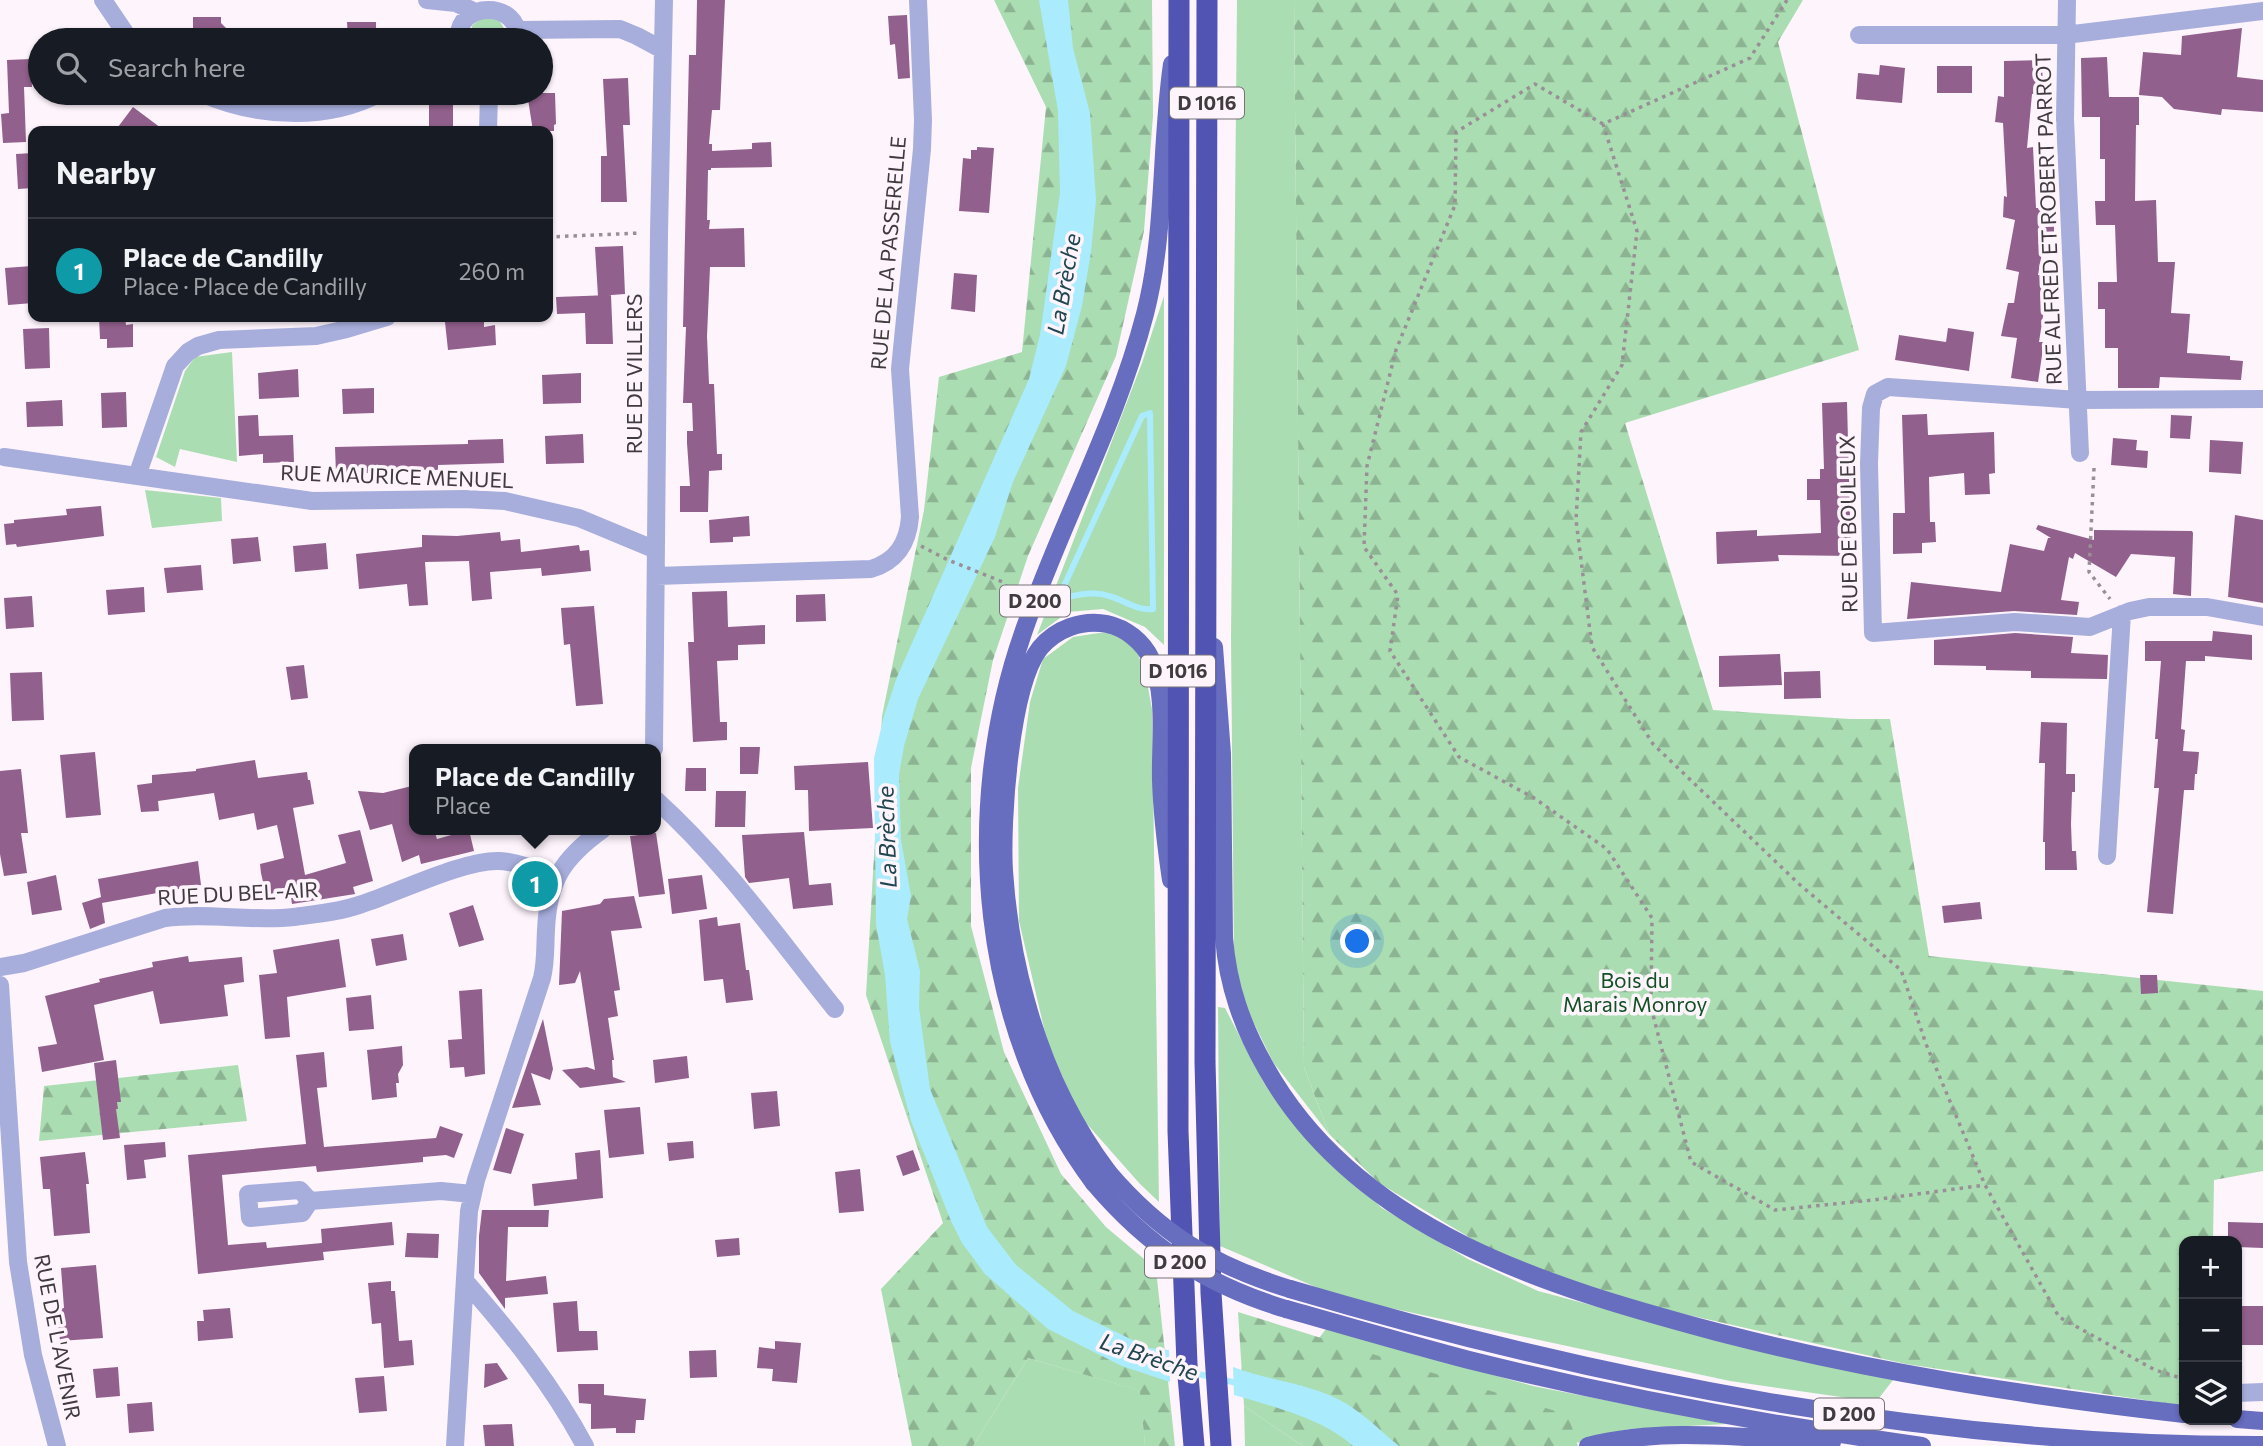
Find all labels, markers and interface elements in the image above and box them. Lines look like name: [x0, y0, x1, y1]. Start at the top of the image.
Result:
search box: [28, 28, 553, 105]
icon: search: [52, 48, 90, 86]
text: Search here: [108, 51, 246, 82]
street label: RUE ALFRED ET ROBERT PARROT: [2029, 53, 2066, 386]
road number: D 1016: [1170, 88, 1244, 118]
street label: RUE DE LA PASSERELLE: [865, 135, 910, 371]
text: Nearby: [56, 153, 156, 190]
water label: La Brèche: [1040, 231, 1086, 337]
text: Place de Candilly: [123, 241, 323, 272]
text: 1: [74, 257, 84, 285]
text: 260 m: [459, 257, 525, 285]
text: Place · Place de Candilly: [123, 272, 367, 300]
street label: RUE DE VILLERS: [621, 294, 646, 454]
street label: RUE DE BOULEUX: [1833, 435, 1862, 613]
street label: RUE MAURICE MENUEL: [280, 459, 514, 492]
road number: D 200: [1000, 586, 1070, 616]
road number: D 1016: [1141, 656, 1215, 686]
popup: [409, 744, 661, 835]
text: Place de Candilly: [435, 760, 635, 791]
water label: La Brèche: [870, 786, 902, 889]
text: Place: [435, 791, 491, 819]
pin: 1: [512, 858, 558, 910]
street label: RUE DU BEL-AIR: [157, 876, 319, 909]
your location: [1340, 924, 1374, 958]
park label: Bois du Marais Monroy: [1563, 967, 1707, 1016]
map controls: [2179, 1236, 2242, 1425]
button: +: [2179, 1236, 2242, 1299]
road number: D 200: [1145, 1246, 1215, 1278]
street label: RUE DE L'AVENIR: [30, 1252, 87, 1422]
button: −: [2179, 1299, 2242, 1362]
water label: La Brèche: [1097, 1326, 1202, 1386]
button: layers: [2179, 1362, 2242, 1425]
road number: D 200: [1814, 1398, 1884, 1430]

